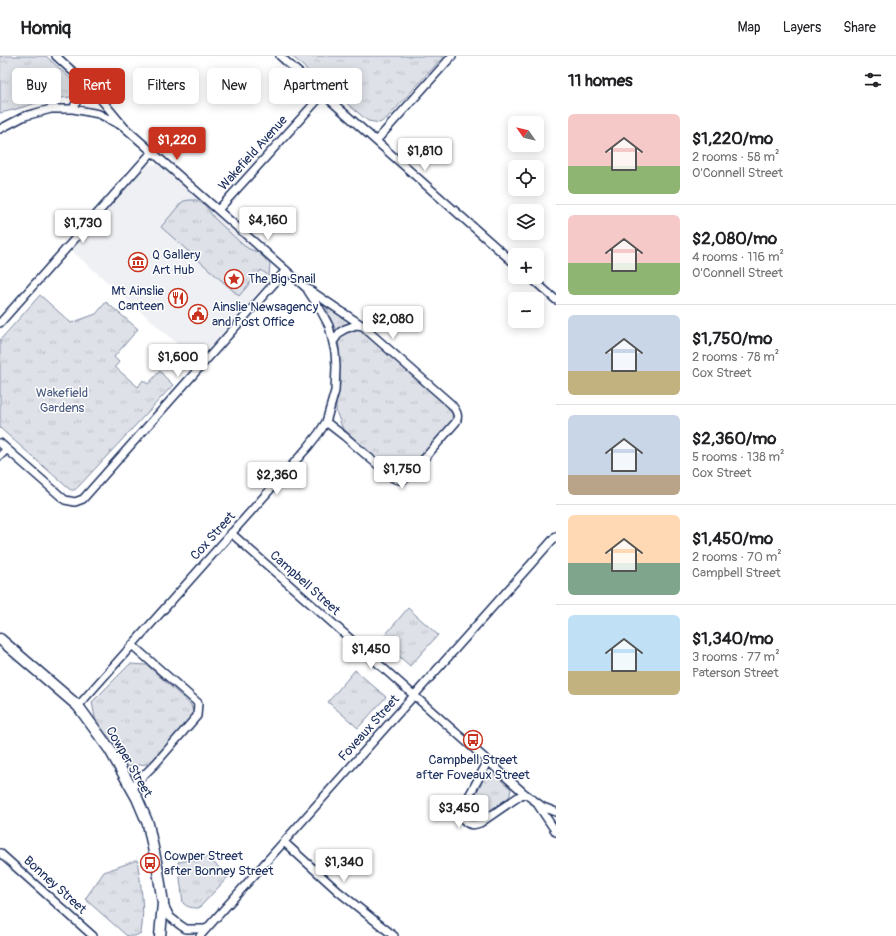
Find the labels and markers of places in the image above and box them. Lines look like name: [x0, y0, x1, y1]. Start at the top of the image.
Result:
pin: $1,220: [144, 127, 210, 161]
pin: $1,810: [392, 138, 458, 172]
pin: $4,160: [235, 207, 301, 241]
pin: $1,730: [50, 210, 116, 244]
place label: Q Gallery Art Hub: [152, 247, 201, 278]
museum icon: Q Gallery Art Hub: [127, 251, 149, 273]
place icon: The Big Snail: [223, 268, 245, 290]
place label: The Big Snail: [248, 271, 316, 287]
place label: Mt Ainslie Canteen: [111, 283, 165, 314]
restaurant icon: Mt Ainslie Canteen: [167, 287, 189, 309]
place label: Ainslie Newsagency and Post Office: [212, 299, 319, 330]
public building icon: Ainslie Newsagency and Post Office: [187, 303, 209, 325]
pin: $2,080: [360, 306, 426, 340]
pin: $1,600: [145, 344, 211, 378]
pin: $1,750: [369, 456, 435, 490]
pin: $2,360: [244, 462, 310, 496]
pin: $1,450: [338, 636, 404, 670]
bus stop icon: Campbell Street after Foveaux Street: [462, 729, 484, 751]
place label: Campbell Street after Foveaux Street: [416, 752, 531, 783]
pin: $3,450: [426, 795, 492, 829]
place label: Cowper Street after Bonney Street: [164, 848, 274, 879]
pin: $1,340: [311, 849, 377, 883]
bus stop icon: Cowper Street after Bonney Street: [139, 852, 161, 874]

